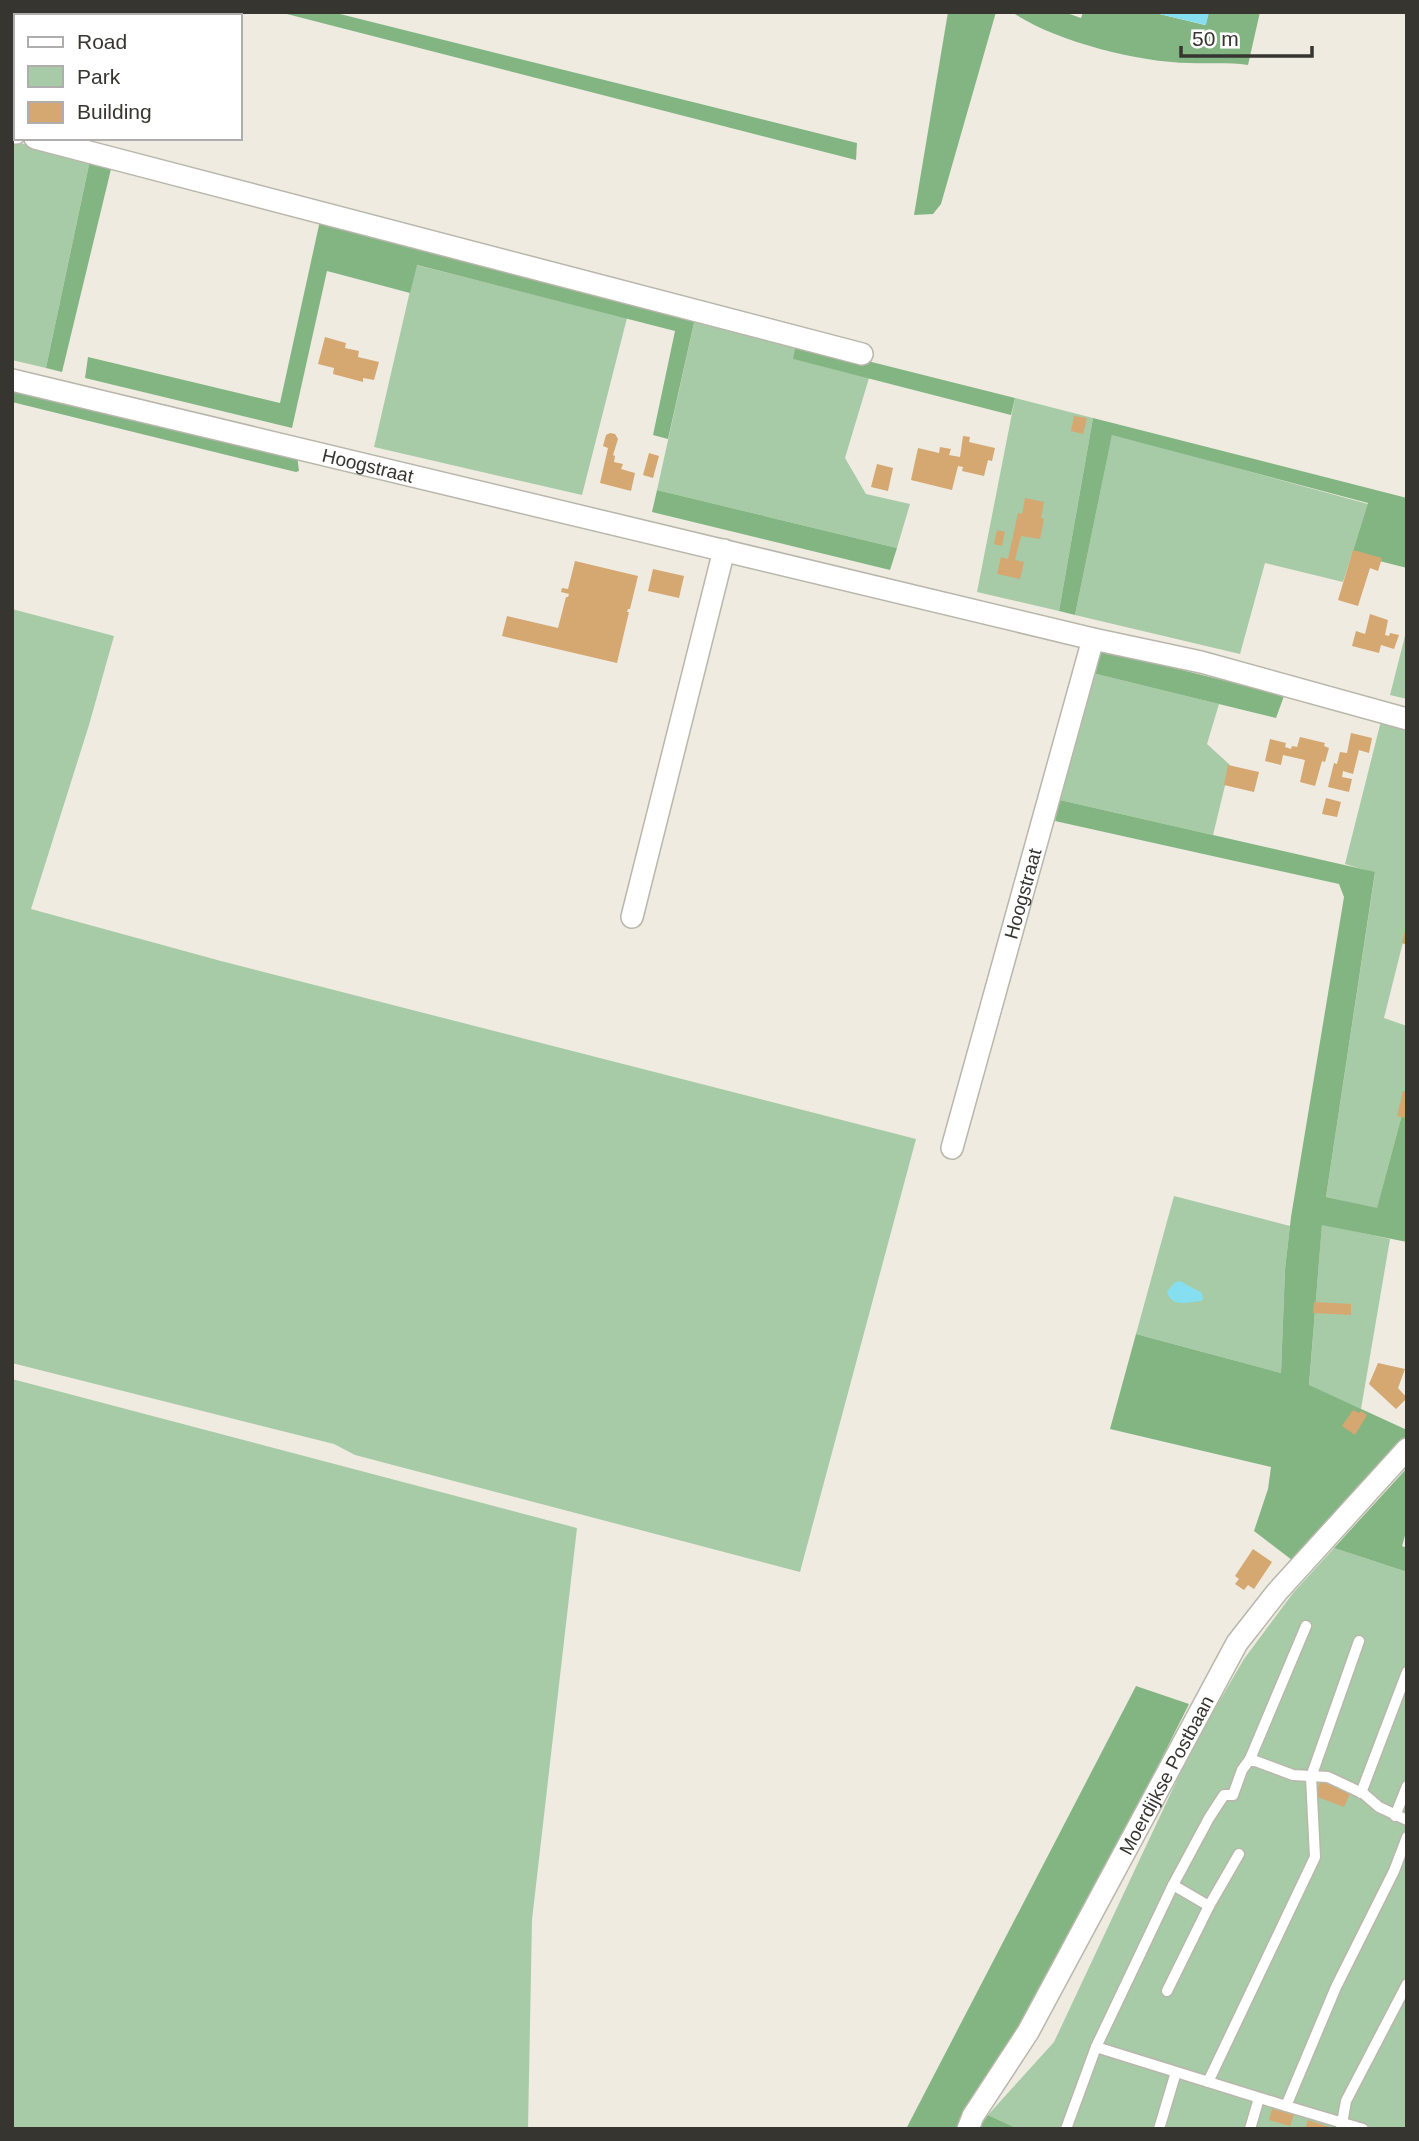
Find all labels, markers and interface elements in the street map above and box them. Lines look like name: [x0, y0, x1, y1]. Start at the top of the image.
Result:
legend: [14, 14, 242, 140]
scale bar: [1181, 14, 1312, 58]
text: 50 m: [1192, 27, 1239, 50]
text: Road: [77, 30, 127, 53]
text: Park: [77, 65, 121, 88]
text: Building: [77, 100, 152, 123]
street label: Hoogstraat: [320, 445, 416, 487]
street label: Hoogstraat: [1000, 845, 1046, 941]
street label: Moerdijkse Postbaan: [1115, 1692, 1218, 1858]

